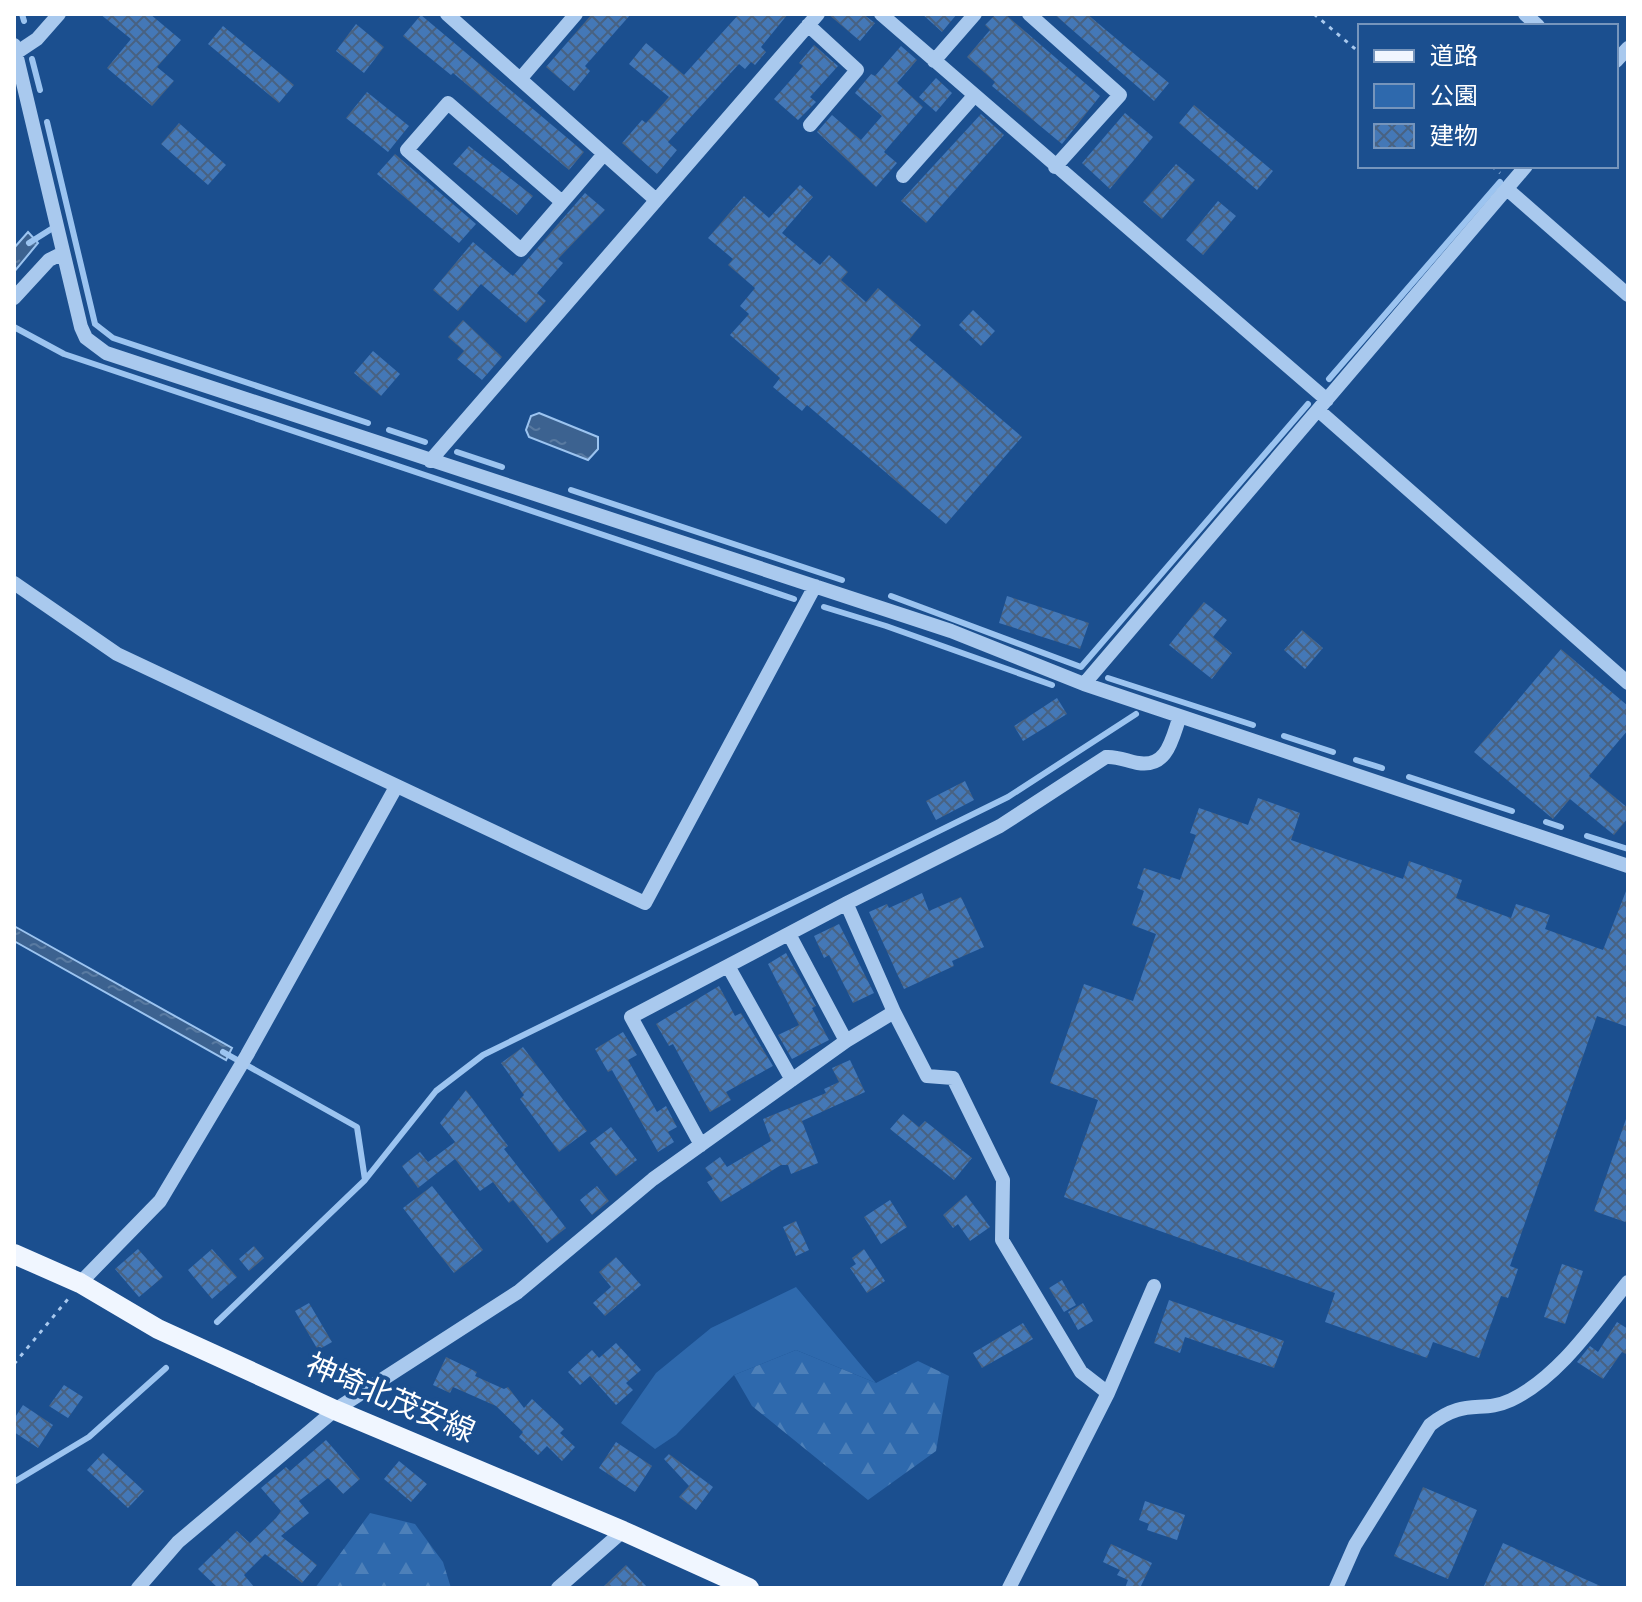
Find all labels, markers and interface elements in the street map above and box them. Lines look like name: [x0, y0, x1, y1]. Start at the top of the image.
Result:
legend: [1358, 24, 1618, 168]
text: 道路: [1430, 43, 1478, 69]
text: 公園: [1430, 84, 1478, 109]
text: 建物: [1430, 124, 1478, 149]
street label: 神埼北茂安線: [301, 1348, 479, 1448]

